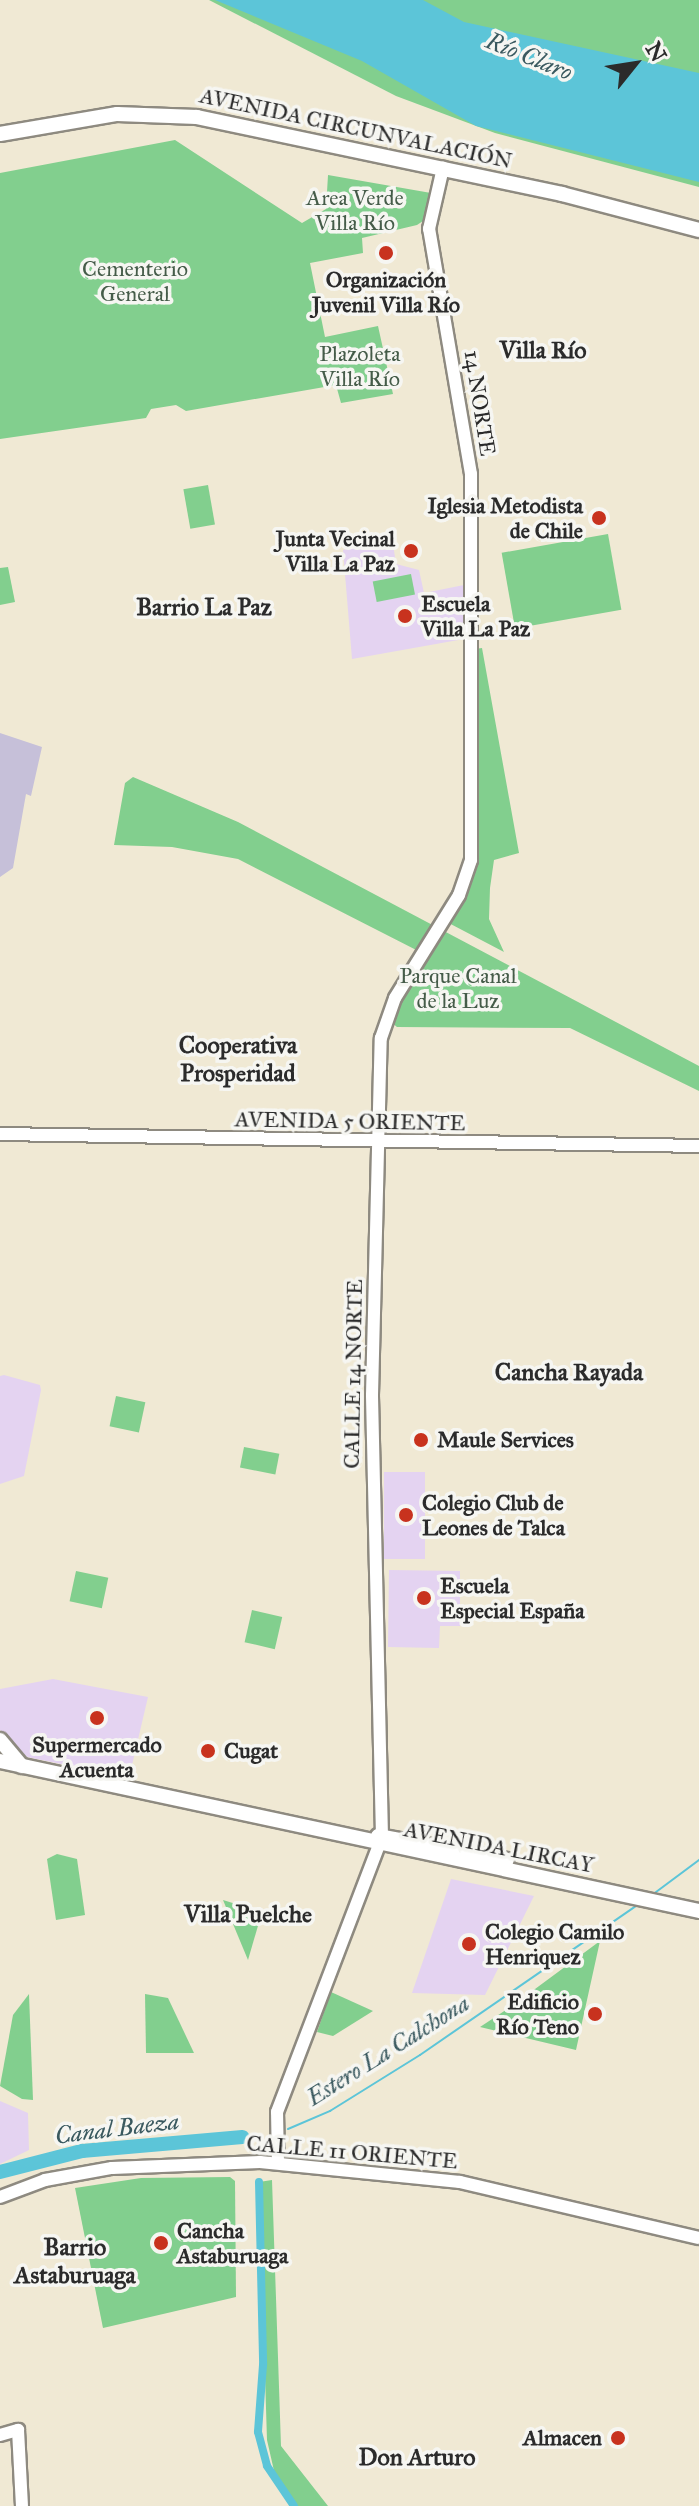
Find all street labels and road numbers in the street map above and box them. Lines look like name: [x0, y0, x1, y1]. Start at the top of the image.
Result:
street label: AVENIDA CIRCUNVALACIÓN: [197, 82, 515, 174]
street label: 14 NORTE: [459, 348, 501, 458]
street label: AVENIDA 5 ORIENTE: [235, 1106, 465, 1136]
street label: CALLE 14 NORTE: [338, 1279, 368, 1469]
street label: AVENIDA LIRCAY: [402, 1816, 596, 1878]
street label: CALLE 11 ORIENTE: [245, 2130, 459, 2174]

